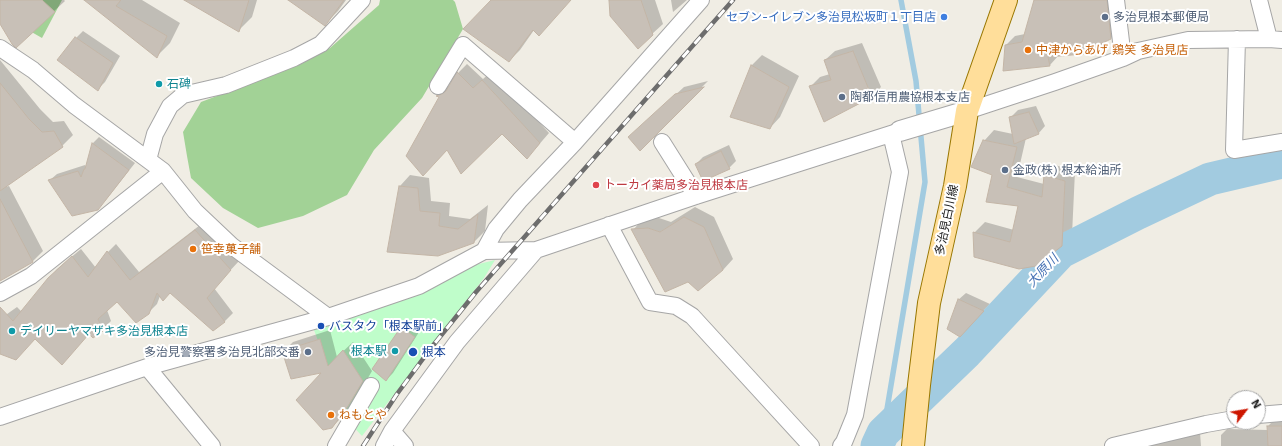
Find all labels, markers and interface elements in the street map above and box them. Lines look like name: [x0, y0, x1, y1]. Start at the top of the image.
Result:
place label: セブン-イレブン多治見松坂町１丁目店: [726, 10, 936, 24]
place label: 多治見根本郵便局: [1113, 10, 1209, 24]
marker: セブン-イレブン多治見松坂町１丁目店: [939, 12, 949, 22]
marker: 多治見根本郵便局: [1100, 12, 1110, 22]
place label: 中津からあげ 鶏笑 多治見店: [1036, 43, 1188, 57]
marker: 中津からあげ 鶏笑 多治見店: [1023, 45, 1033, 55]
place label: 石碑: [167, 77, 191, 91]
marker: 石碑: [154, 79, 164, 89]
place label: 陶都信用農協根本支店: [850, 90, 970, 104]
marker: 陶都信用農協根本支店: [837, 92, 847, 102]
place label: 金政(株) 根本給油所: [1013, 163, 1121, 177]
marker: 金政(株) 根本給油所: [1000, 165, 1010, 175]
place label: トーカイ薬局多治見根本店: [604, 178, 748, 192]
marker: トーカイ薬局多治見根本店: [591, 180, 601, 190]
street label: 多治見白川線: [932, 183, 962, 257]
place label: 笹幸菓子舗: [201, 242, 261, 256]
marker: 笹幸菓子舗: [188, 244, 198, 254]
water label: 大原川: [1024, 251, 1062, 291]
place label: バスタク「根本駅前」: [329, 319, 449, 333]
marker: バスタク「根本駅前」: [316, 321, 326, 331]
place label: デイリーヤマザキ多治見根本店: [20, 324, 188, 338]
marker: デイリーヤマザキ多治見根本店: [7, 326, 17, 336]
place label: 根本駅: [351, 344, 387, 358]
place label: 多治見警察署多治見北部交番: [144, 345, 300, 359]
place label: 根本: [422, 345, 446, 359]
marker: 根本駅: [390, 346, 400, 356]
marker: 根本: [407, 346, 419, 358]
marker: 多治見警察署多治見北部交番: [303, 347, 313, 357]
north arrow: [1226, 390, 1266, 430]
text: N: [1248, 397, 1264, 411]
place label: ねもとや: [339, 408, 387, 422]
marker: ねもとや: [326, 410, 336, 420]

